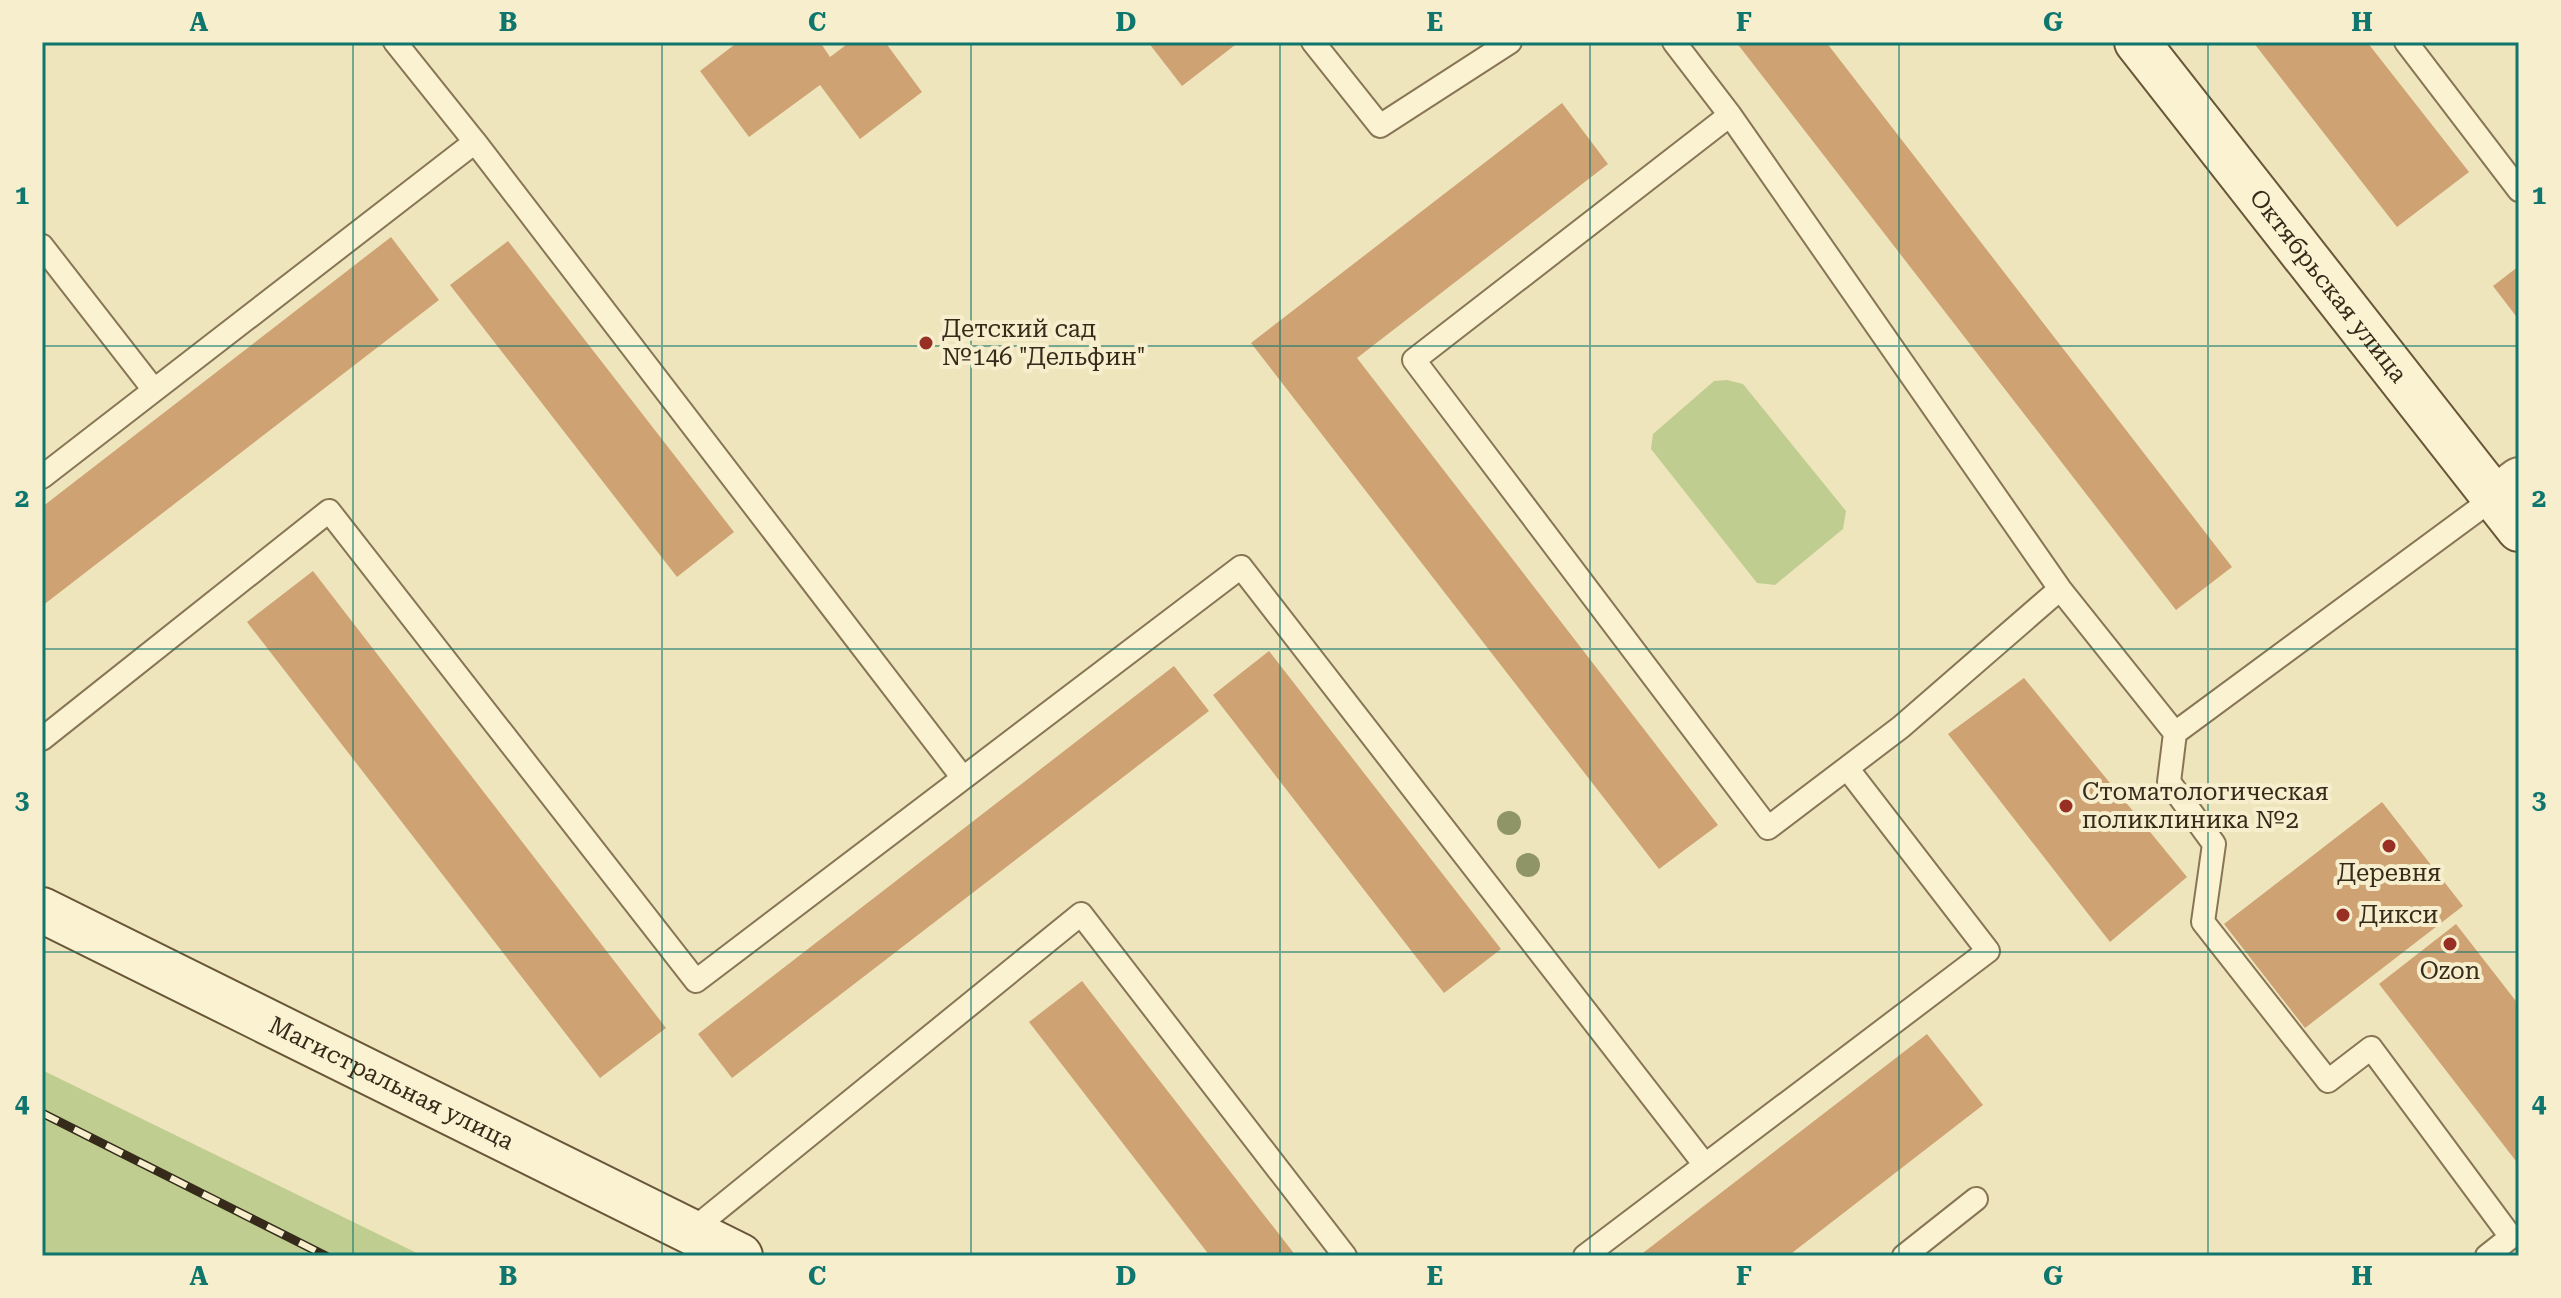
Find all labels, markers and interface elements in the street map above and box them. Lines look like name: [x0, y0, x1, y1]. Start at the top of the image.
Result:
text: A: [190, 7, 209, 37]
text: B: [499, 7, 517, 37]
text: C: [808, 7, 826, 37]
text: D: [1116, 7, 1136, 37]
text: E: [1427, 7, 1443, 37]
text: F: [1736, 7, 1752, 37]
text: G: [2043, 7, 2063, 37]
text: H: [2351, 7, 2373, 37]
text: 1: [15, 180, 29, 210]
text: 1: [2532, 180, 2546, 210]
street label: Октябрьская улица: [2244, 184, 2413, 388]
place label: Детский сад №146 "Дельфин": [942, 315, 1146, 371]
marker: Детский сад №146 "Дельфин": [917, 334, 935, 352]
text: 2: [15, 483, 29, 513]
text: 2: [2532, 483, 2546, 513]
place label: Стоматологическая поликлиника №2: [2082, 778, 2329, 834]
text: 3: [15, 785, 29, 815]
text: 3: [2532, 785, 2546, 815]
marker: Стоматологическая поликлиника №2: [2057, 797, 2075, 815]
marker: Деревня: [2380, 837, 2398, 855]
place label: Деревня: [2337, 859, 2441, 887]
place label: Дикси: [2359, 901, 2438, 929]
marker: Дикси: [2334, 906, 2352, 924]
marker: Ozon: [2441, 935, 2459, 953]
place label: Ozon: [2420, 957, 2480, 985]
street label: Магистральная улица: [264, 1011, 518, 1156]
text: 4: [15, 1088, 30, 1118]
text: 4: [2532, 1088, 2547, 1118]
text: A: [190, 1261, 209, 1291]
text: B: [499, 1261, 517, 1291]
text: C: [808, 1261, 826, 1291]
text: D: [1116, 1261, 1136, 1291]
text: E: [1427, 1261, 1443, 1291]
text: F: [1736, 1261, 1752, 1291]
text: G: [2043, 1261, 2063, 1291]
text: H: [2351, 1261, 2373, 1291]

